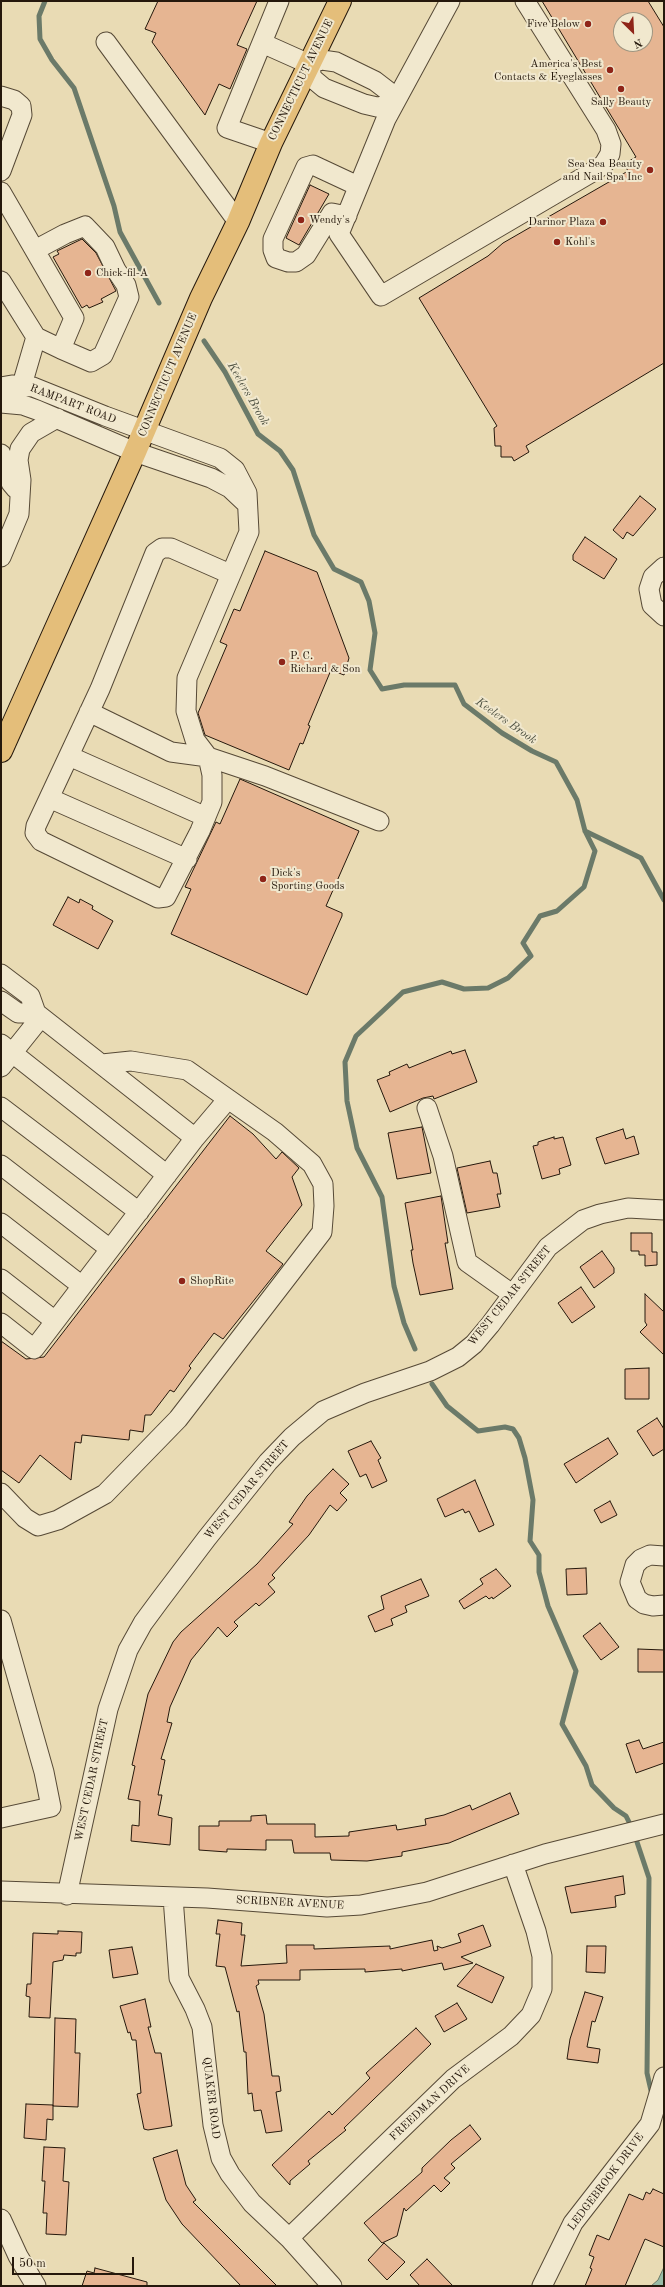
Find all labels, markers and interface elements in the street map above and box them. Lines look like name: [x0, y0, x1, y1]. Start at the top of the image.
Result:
north arrow: [613, 12, 653, 52]
street label: CONNECTICUT AVENUE: [266, 17, 336, 143]
place label: Five Below: [527, 17, 580, 31]
marker: Five Below: [583, 19, 593, 29]
text: N: [632, 36, 644, 49]
place label: America's Best Contacts & Eyeglasses: [494, 57, 602, 83]
marker: America's Best Contacts & Eyeglasses: [605, 65, 615, 75]
marker: Sally Beauty: [616, 84, 626, 94]
place label: Sally Beauty: [591, 95, 651, 109]
place label: Sea Sea Beauty and Nail Spa Inc: [563, 157, 642, 183]
marker: Sea Sea Beauty and Nail Spa Inc: [645, 165, 655, 175]
place label: Wendy's: [309, 213, 350, 227]
marker: Wendy's: [296, 215, 306, 225]
place label: Darinor Plaza: [528, 215, 595, 229]
marker: Darinor Plaza: [598, 217, 608, 227]
place label: Kohl's: [565, 235, 595, 249]
marker: Kohl's: [552, 237, 562, 247]
place label: Chick-fil-A: [96, 266, 148, 280]
marker: Chick-fil-A: [83, 268, 93, 278]
street label: CONNECTICUT AVENUE: [136, 311, 200, 439]
water label: Keelers Brook: [224, 360, 272, 428]
street label: RAMPART ROAD: [28, 381, 118, 427]
place label: P. C. Richard & Son: [290, 649, 360, 675]
marker: P. C. Richard & Son: [277, 657, 287, 667]
water label: Keelers Brook: [473, 695, 539, 747]
place label: Dick's Sporting Goods: [271, 866, 345, 892]
marker: Dick's Sporting Goods: [258, 874, 268, 884]
street label: WEST CEDAR STREET: [466, 1243, 554, 1349]
place label: ShopRite: [190, 1274, 234, 1288]
marker: ShopRite: [177, 1276, 187, 1286]
street label: WEST CEDAR STREET: [202, 1438, 292, 1542]
street label: WEST CEDAR STREET: [73, 1718, 111, 1842]
street label: SCRIBNER AVENUE: [236, 1894, 344, 1912]
street label: QUAKER ROAD: [199, 2056, 223, 2140]
street label: FREEDMAN DRIVE: [387, 2062, 473, 2144]
street label: LEDGEBROOK DRIVE: [565, 2131, 647, 2233]
scale bar: [14, 2249, 136, 2275]
text: 50 m: [19, 2258, 46, 2270]

